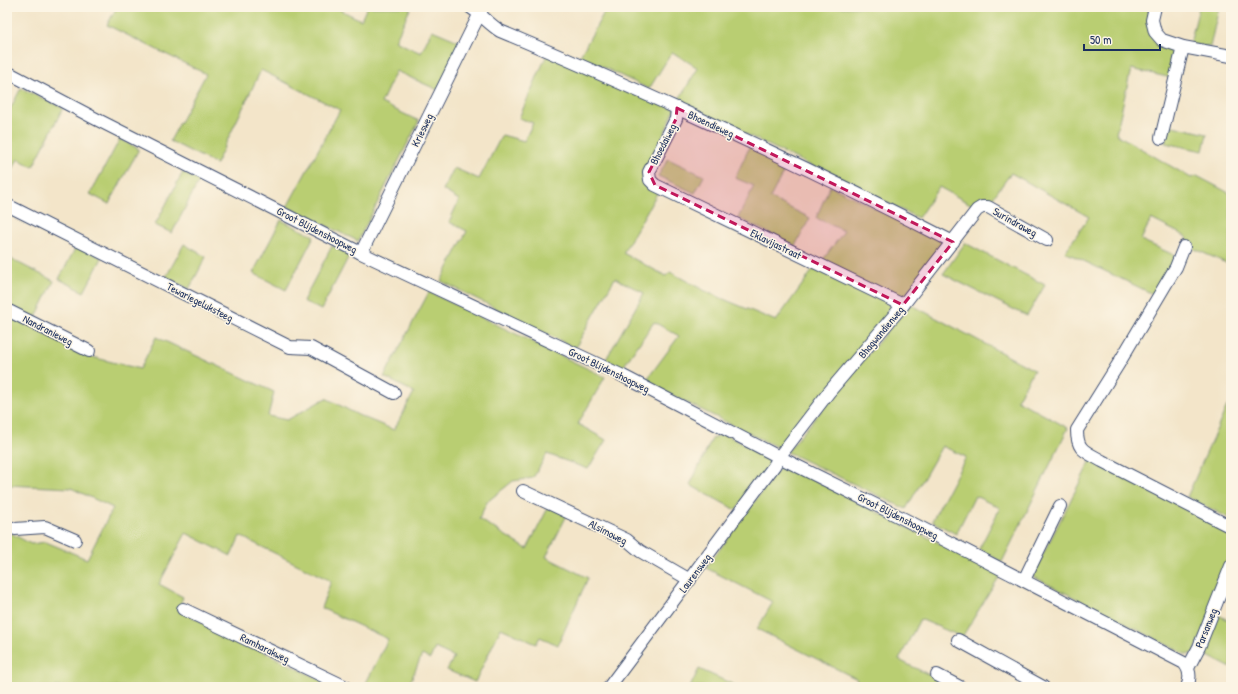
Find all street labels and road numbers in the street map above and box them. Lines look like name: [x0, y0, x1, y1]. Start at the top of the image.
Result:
street label: Bhoendieweg: [686, 107, 736, 141]
street label: Kriesweg: [408, 111, 436, 149]
street label: Bhoedaiweg: [647, 121, 679, 167]
street label: Groot Blijdenshoopweg: [274, 204, 360, 256]
street label: Surindraweg: [990, 204, 1040, 240]
street label: Eklavijastraat: [748, 226, 804, 262]
street label: Tewariegeluksteeg: [164, 279, 236, 325]
street label: Bhagwandienweg: [855, 303, 907, 361]
street label: Nandranieweg: [21, 311, 75, 349]
street label: Groot Blijdenshoopweg: [566, 344, 652, 396]
street label: Groot Blijdenshoopweg: [855, 490, 941, 542]
street label: Alsimoweg: [586, 516, 630, 548]
street label: Laurensweg: [676, 551, 714, 595]
street label: Parsanweg: [1192, 606, 1220, 650]
street label: Ramharakweg: [238, 630, 292, 666]

